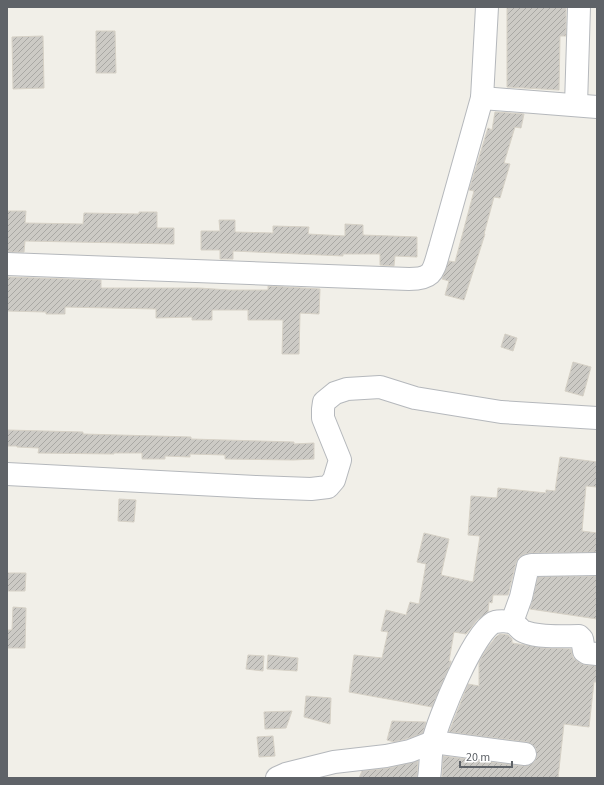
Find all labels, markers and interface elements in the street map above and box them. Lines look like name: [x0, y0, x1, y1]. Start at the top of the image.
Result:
scale bar: [460, 743, 512, 769]
text: 20 m: [466, 749, 490, 766]

